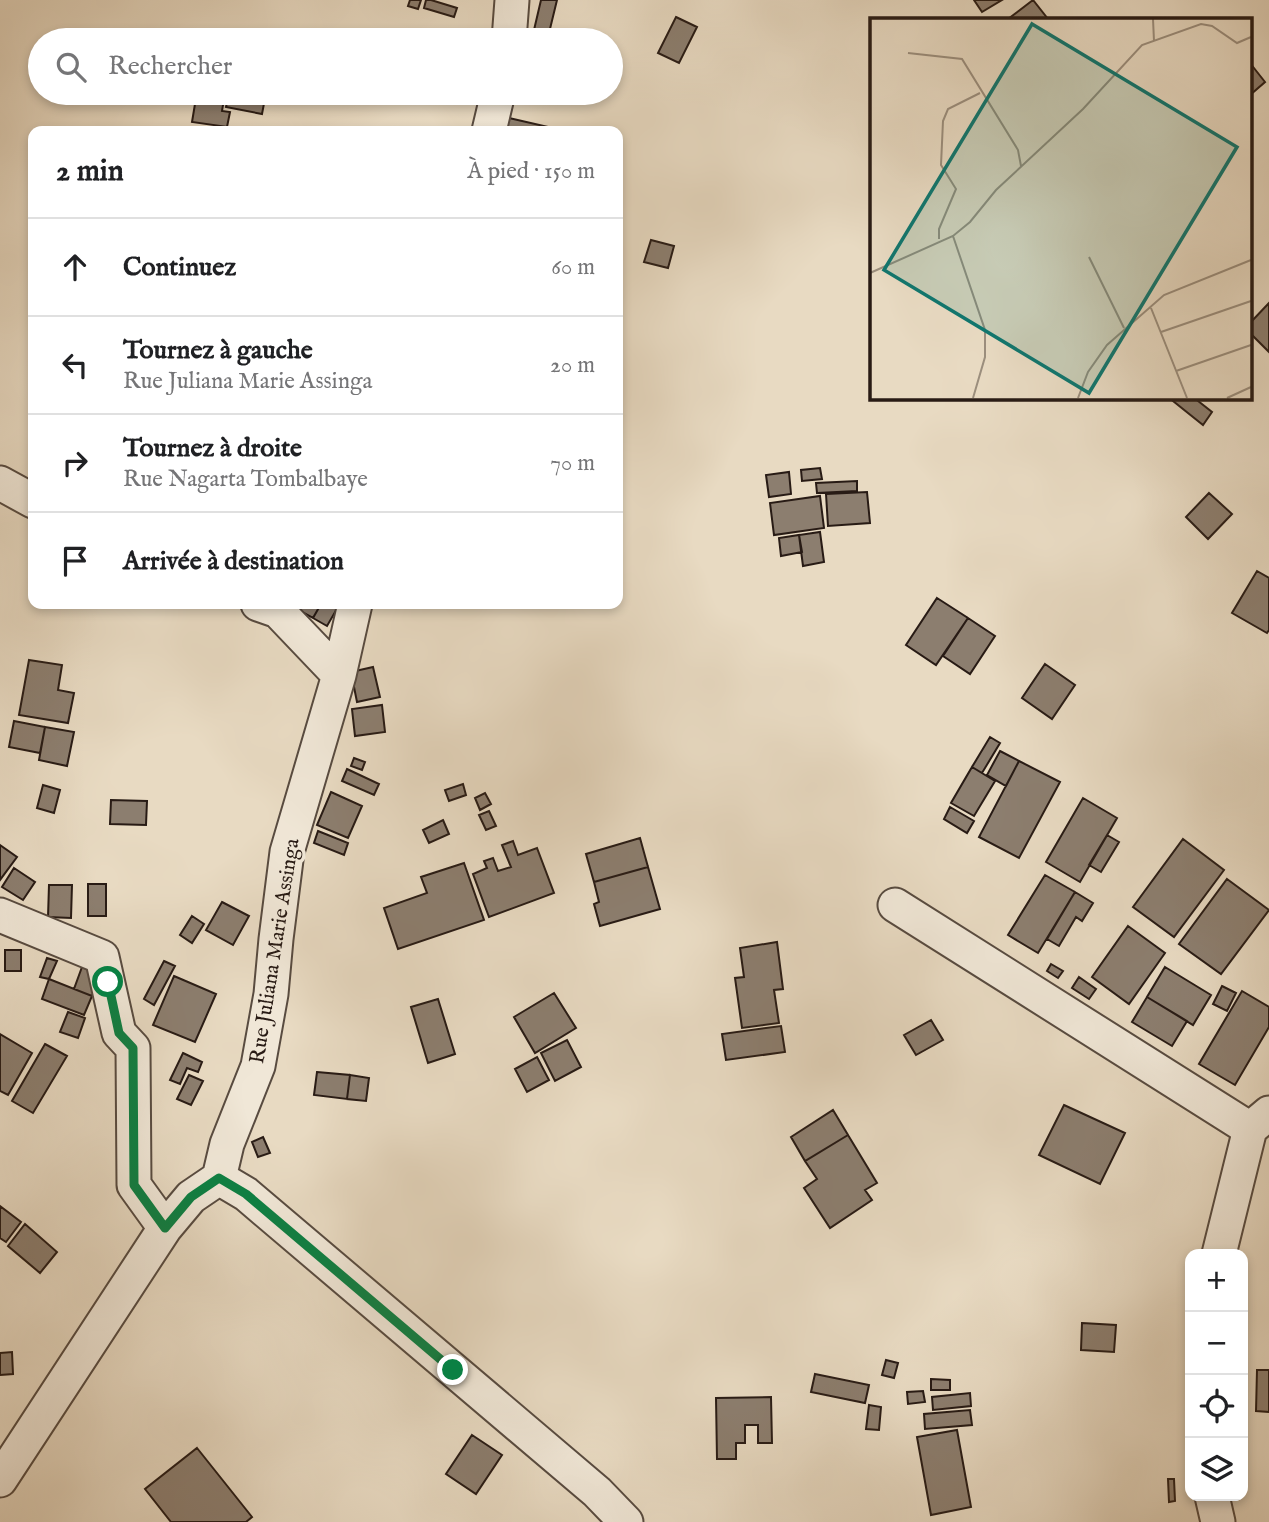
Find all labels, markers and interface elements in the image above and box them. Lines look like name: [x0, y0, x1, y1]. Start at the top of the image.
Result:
inset map: [870, 18, 1252, 399]
search box: [28, 28, 623, 105]
icon: search: [52, 48, 90, 86]
text: Rechercher: [108, 50, 232, 83]
text: 2 min: [56, 153, 124, 191]
text: À pied · 150 m: [467, 157, 595, 186]
icon: ahead: [56, 248, 94, 286]
text: Continuez: [123, 251, 236, 284]
text: 60 m: [551, 253, 595, 282]
text: Tournez à gauche: [123, 334, 313, 367]
icon: left: [56, 346, 94, 384]
text: 20 m: [550, 351, 595, 380]
text: Rue Juliana Marie Assinga: [123, 367, 372, 396]
text: Tournez à droite: [123, 432, 302, 465]
icon: right: [56, 444, 94, 482]
text: 70 m: [550, 449, 595, 478]
text: Rue Nagarta Tombalbaye: [123, 465, 368, 494]
icon: arrive: [56, 542, 94, 580]
text: Arrivée à destination: [123, 545, 344, 578]
street label: Rue Juliana Marie Assinga: [244, 836, 307, 1066]
route start: [92, 966, 123, 997]
map controls: [1185, 1249, 1248, 1501]
button: +: [1185, 1249, 1248, 1312]
button: −: [1185, 1312, 1248, 1375]
route end: [437, 1354, 468, 1385]
button: locate: [1185, 1375, 1248, 1438]
button: layers: [1185, 1438, 1248, 1501]

